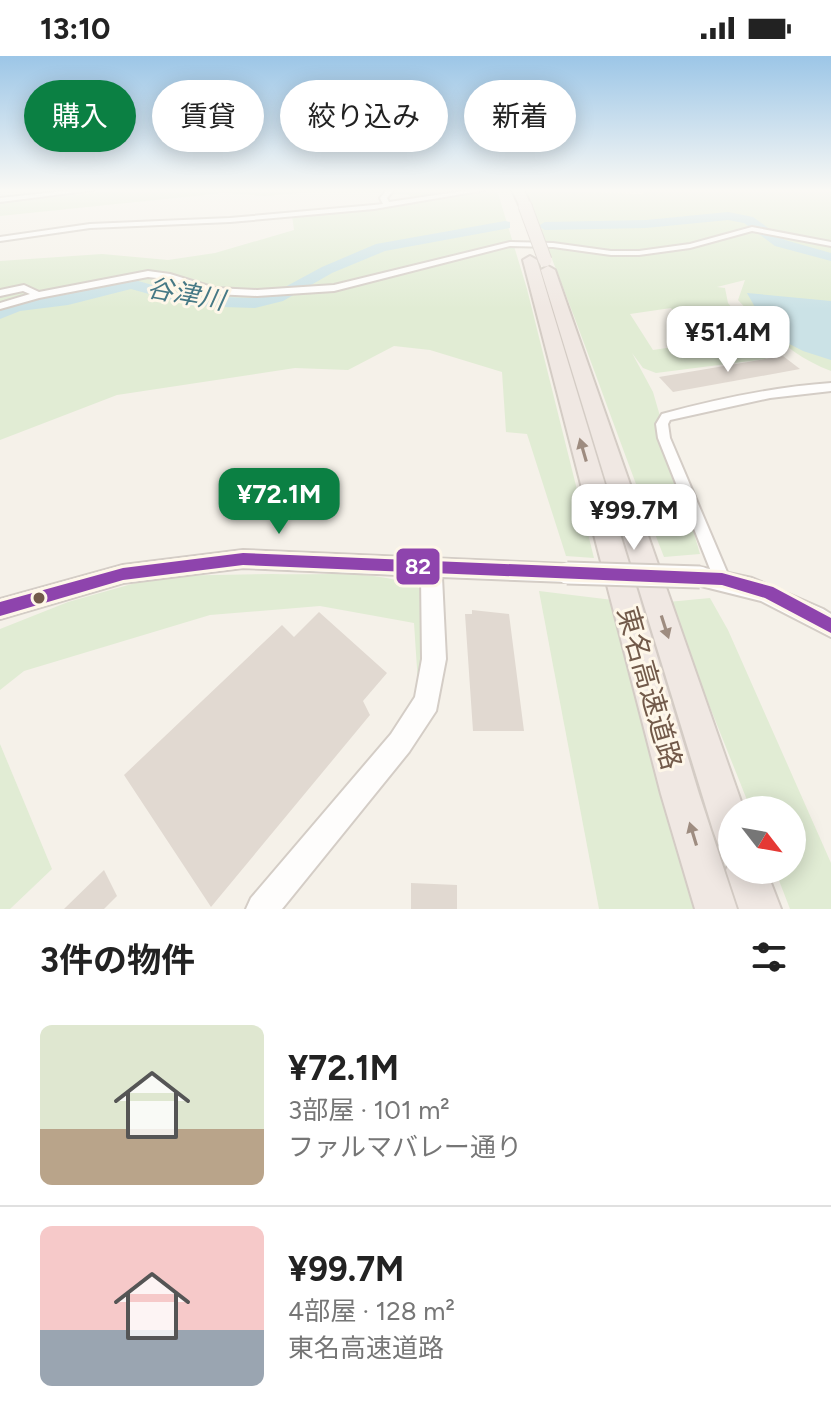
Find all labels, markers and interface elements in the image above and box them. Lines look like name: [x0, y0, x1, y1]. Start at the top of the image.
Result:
text: 13:10: [40, 10, 110, 47]
chip: 購入: [24, 80, 136, 152]
chip: 賃貸: [152, 80, 264, 152]
chip: 絞り込み: [280, 80, 448, 152]
chip: 新着: [464, 80, 576, 152]
water label: 谷津川: [145, 271, 230, 317]
pin: ¥51.4M: [663, 306, 793, 374]
text: ¥51.4M: [685, 316, 771, 348]
one-way arrow: [576, 437, 589, 461]
pin: ¥72.1M: [214, 468, 344, 536]
text: ¥72.1M: [237, 478, 321, 510]
pin: ¥99.7M: [569, 484, 699, 552]
text: ¥99.7M: [590, 494, 678, 526]
line badge: 82: [395, 547, 441, 586]
text: 82: [405, 553, 431, 580]
unlabelled marker: [31, 590, 47, 606]
street label: 東名高速道路: [611, 603, 689, 773]
one-way arrow: [659, 615, 672, 639]
north arrow: [718, 796, 806, 884]
map controls: [718, 796, 806, 884]
one-way arrow: [686, 822, 699, 846]
icon: filters: [747, 935, 791, 979]
text: 3件の物件: [40, 940, 195, 981]
text: ¥72.1M: [288, 1048, 399, 1089]
icon: home: [104, 1057, 200, 1153]
text: 3部屋 · 101 m²: [288, 1094, 450, 1126]
text: ファルマバレー通り: [288, 1131, 522, 1163]
text: ¥99.7M: [288, 1249, 404, 1290]
icon: home: [104, 1258, 200, 1354]
text: 4部屋 · 128 m²: [288, 1295, 455, 1327]
text: 東名高速道路: [288, 1332, 444, 1364]

